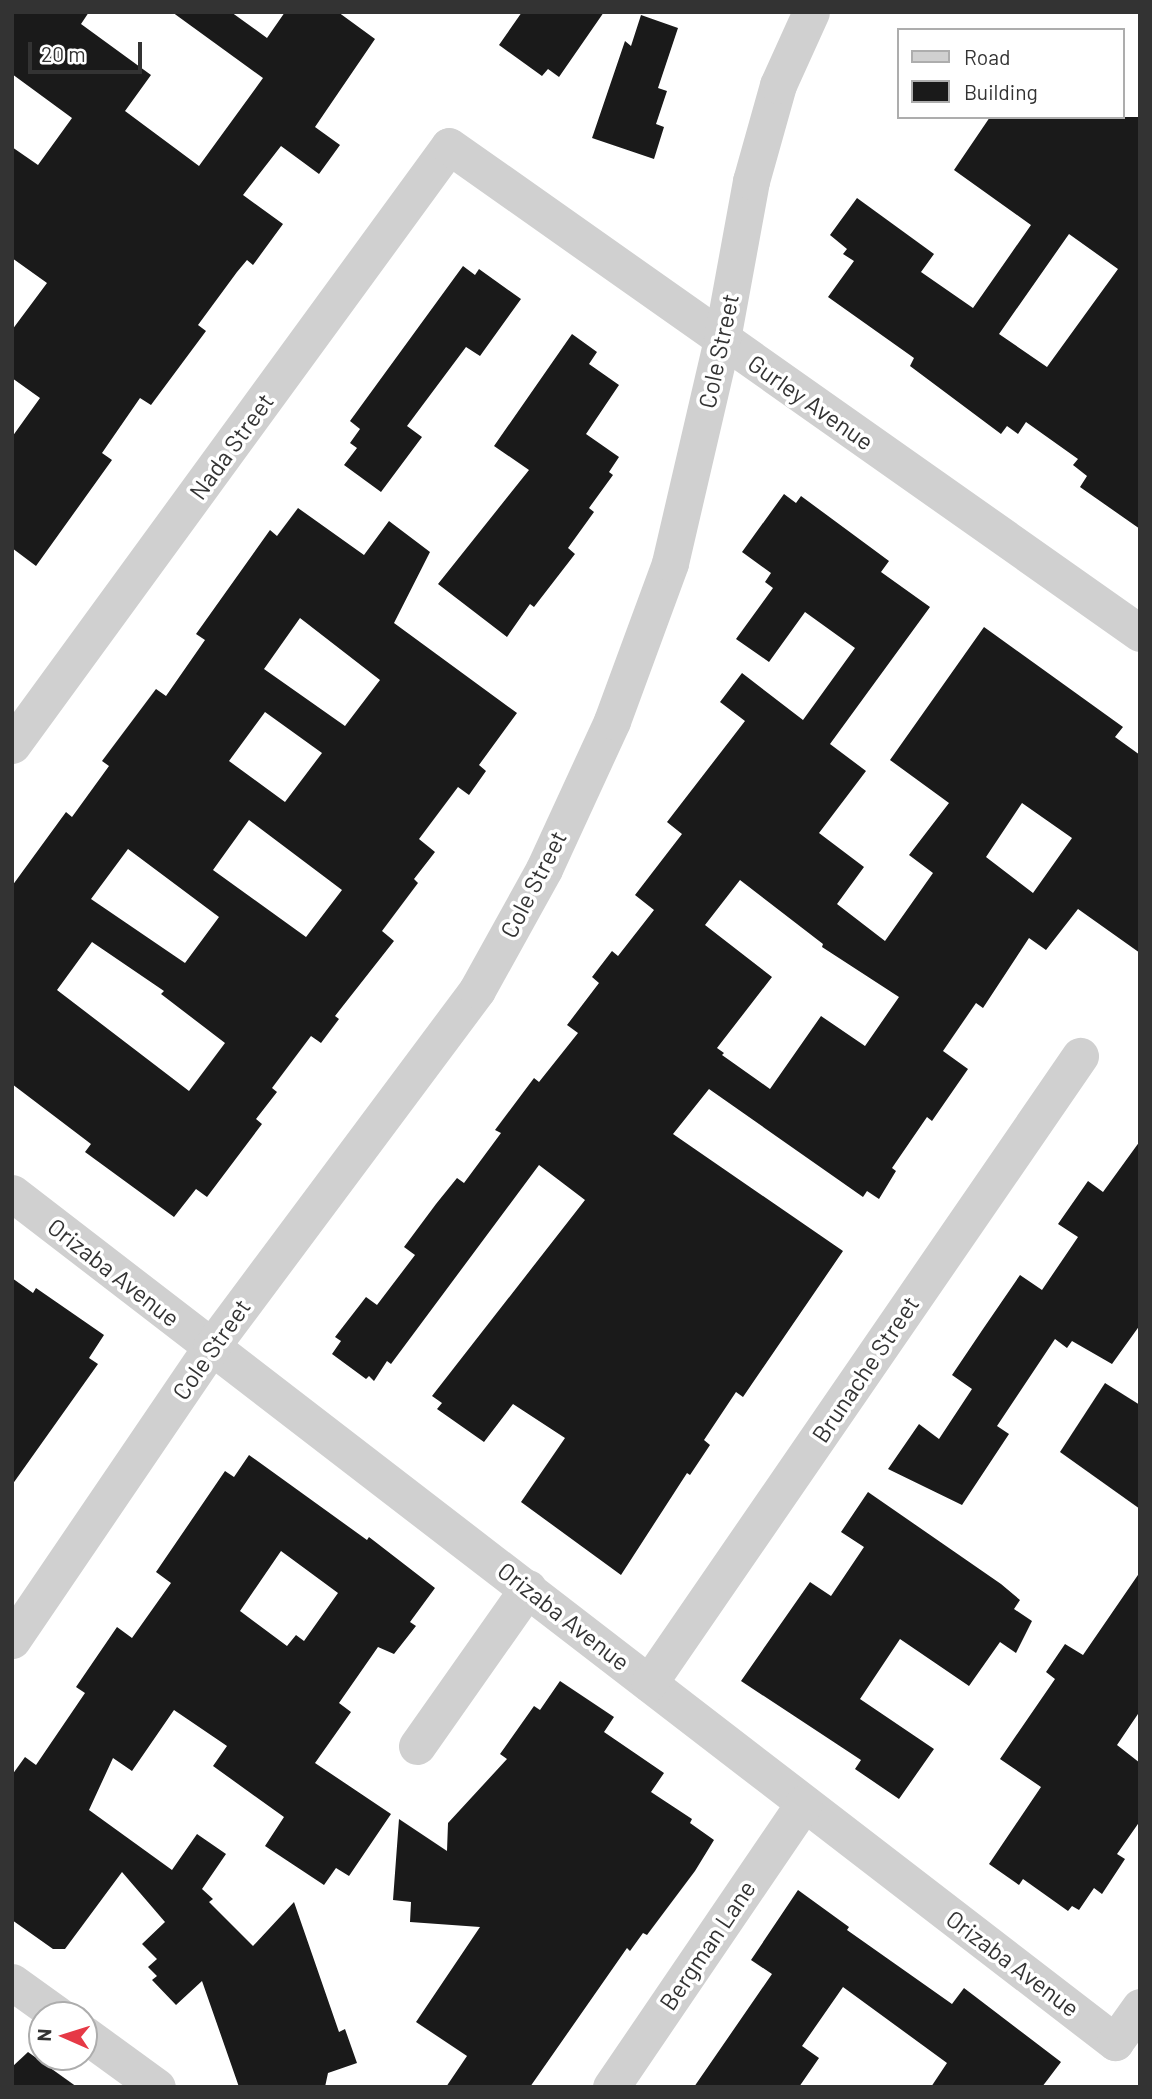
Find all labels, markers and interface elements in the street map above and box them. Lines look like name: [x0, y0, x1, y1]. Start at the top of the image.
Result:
scale bar: [32, 28, 145, 72]
legend: [897, 28, 1124, 119]
text: 20 m: [41, 41, 86, 66]
text: Road: [964, 44, 1010, 69]
text: Building: [964, 79, 1038, 104]
street label: Cole Street: [692, 291, 744, 411]
street label: Gurley Avenue: [743, 348, 879, 456]
street label: Nada Street: [183, 387, 279, 505]
street label: Cole Street: [494, 826, 572, 942]
street label: Orizaba Avenue: [42, 1212, 186, 1332]
street label: Brunache Street: [805, 1290, 925, 1448]
street label: Cole Street: [166, 1293, 256, 1405]
street label: Orizaba Avenue: [492, 1556, 636, 1676]
street label: Bergman Lane: [653, 1875, 761, 2015]
street label: Orizaba Avenue: [941, 1904, 1085, 2022]
north arrow: [28, 2001, 98, 2071]
text: N: [32, 2028, 55, 2042]

